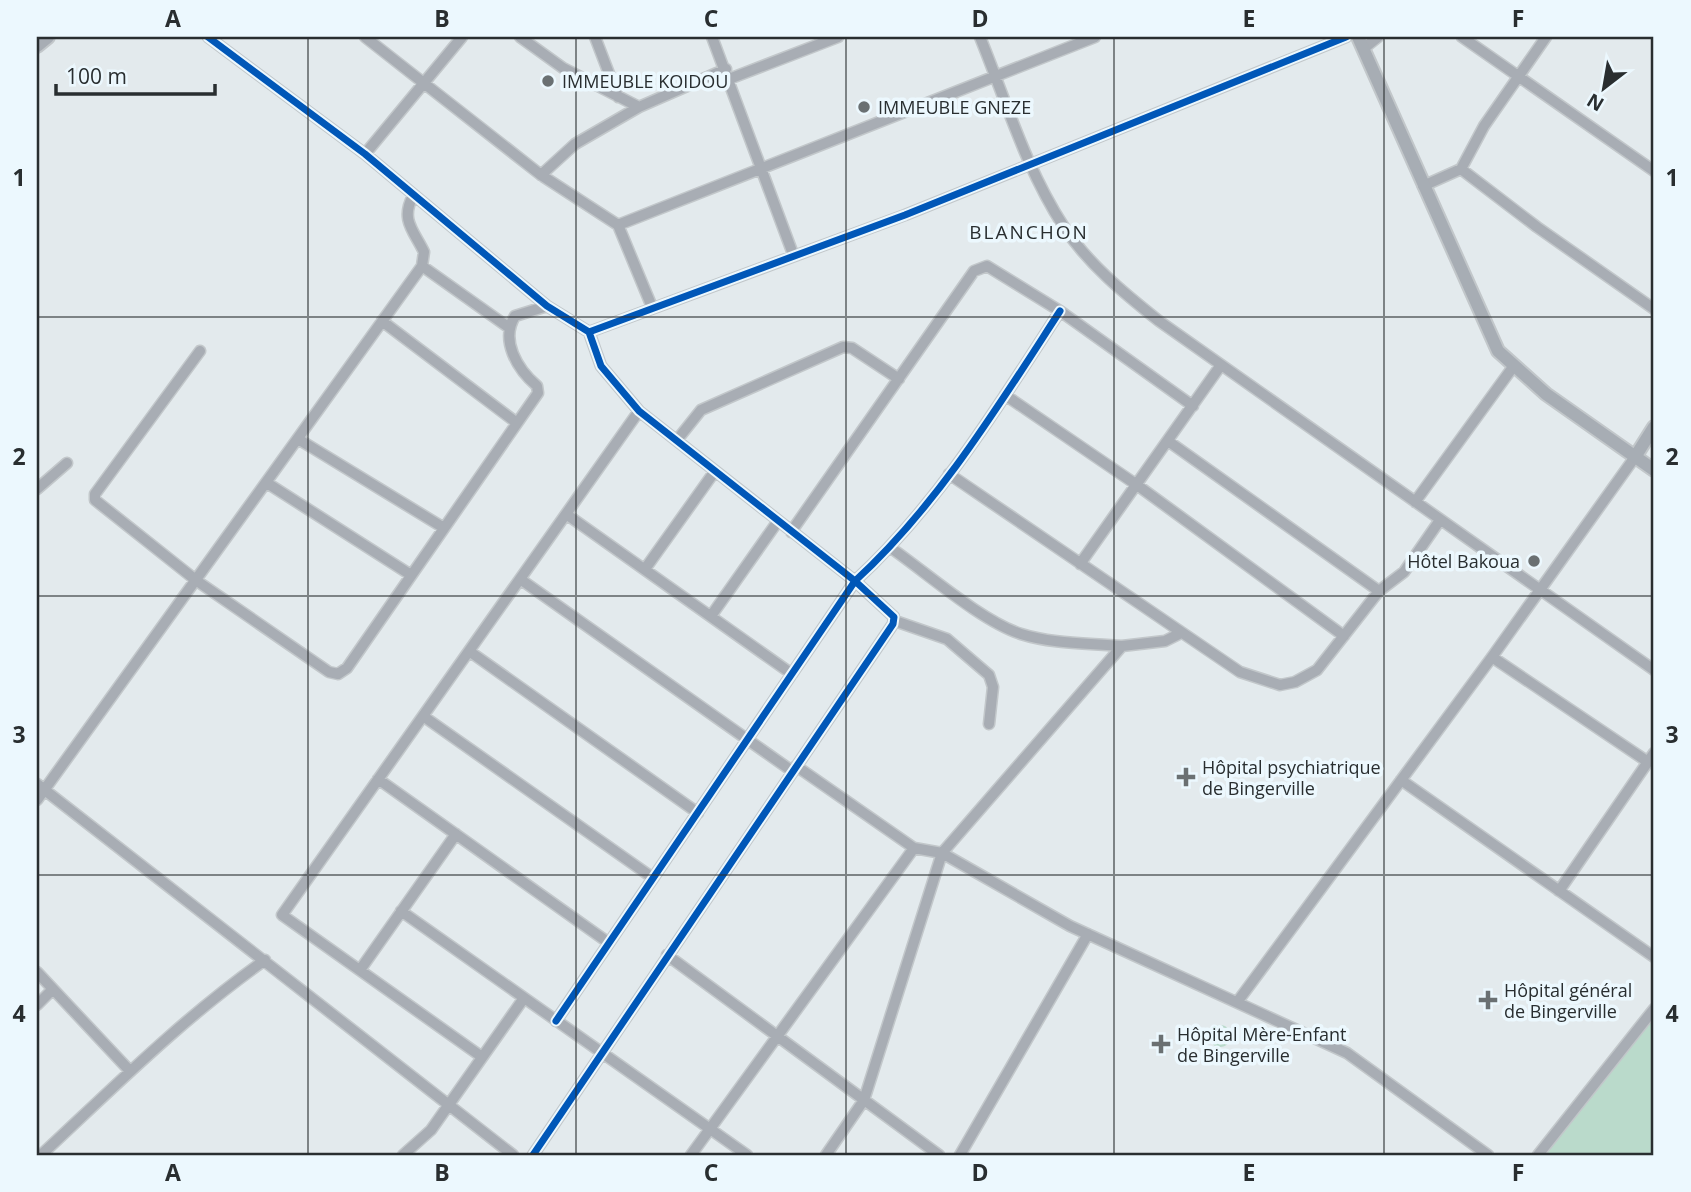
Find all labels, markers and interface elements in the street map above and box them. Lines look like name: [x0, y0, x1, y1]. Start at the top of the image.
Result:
text: A: [165, 2, 181, 34]
text: B: [434, 2, 450, 34]
text: C: [704, 2, 718, 34]
text: D: [971, 2, 989, 34]
text: E: [1243, 2, 1255, 34]
text: F: [1512, 2, 1524, 34]
scale bar: [56, 52, 215, 96]
north arrow: [1568, 52, 1638, 122]
text: 100 m: [66, 62, 127, 90]
place label: IMMEUBLE KOIDOU: [562, 69, 728, 93]
marker: IMMEUBLE KOIDOU: [540, 73, 556, 89]
text: N: [1582, 87, 1609, 118]
place label: IMMEUBLE GNEZE: [878, 95, 1031, 119]
marker: IMMEUBLE GNEZE: [856, 99, 872, 115]
text: 1: [12, 161, 26, 193]
text: 1: [1665, 161, 1679, 193]
district label: BLANCHON: [969, 219, 1089, 245]
text: 2: [12, 440, 26, 472]
text: 2: [1665, 440, 1679, 472]
place label: Hôtel Bakoua: [1407, 549, 1520, 573]
marker: Hôtel Bakoua: [1526, 553, 1542, 569]
text: 3: [12, 718, 26, 750]
text: 3: [1665, 718, 1679, 750]
place label: Hôpital psychiatrique de Bingerville: [1202, 755, 1381, 800]
marker: Hôpital psychiatrique de Bingerville: [1176, 767, 1196, 787]
place label: Hôpital général de Bingerville: [1504, 978, 1632, 1023]
marker: Hôpital général de Bingerville: [1478, 990, 1498, 1010]
text: 4: [12, 997, 26, 1029]
text: 4: [1665, 997, 1679, 1029]
place label: Hôpital Mère-Enfant de Bingerville: [1177, 1022, 1346, 1067]
marker: Hôpital Mère-Enfant de Bingerville: [1151, 1034, 1171, 1054]
text: A: [165, 1156, 181, 1188]
text: B: [434, 1156, 450, 1188]
text: C: [704, 1156, 718, 1188]
text: D: [971, 1156, 989, 1188]
text: E: [1243, 1156, 1255, 1188]
text: F: [1512, 1156, 1524, 1188]

